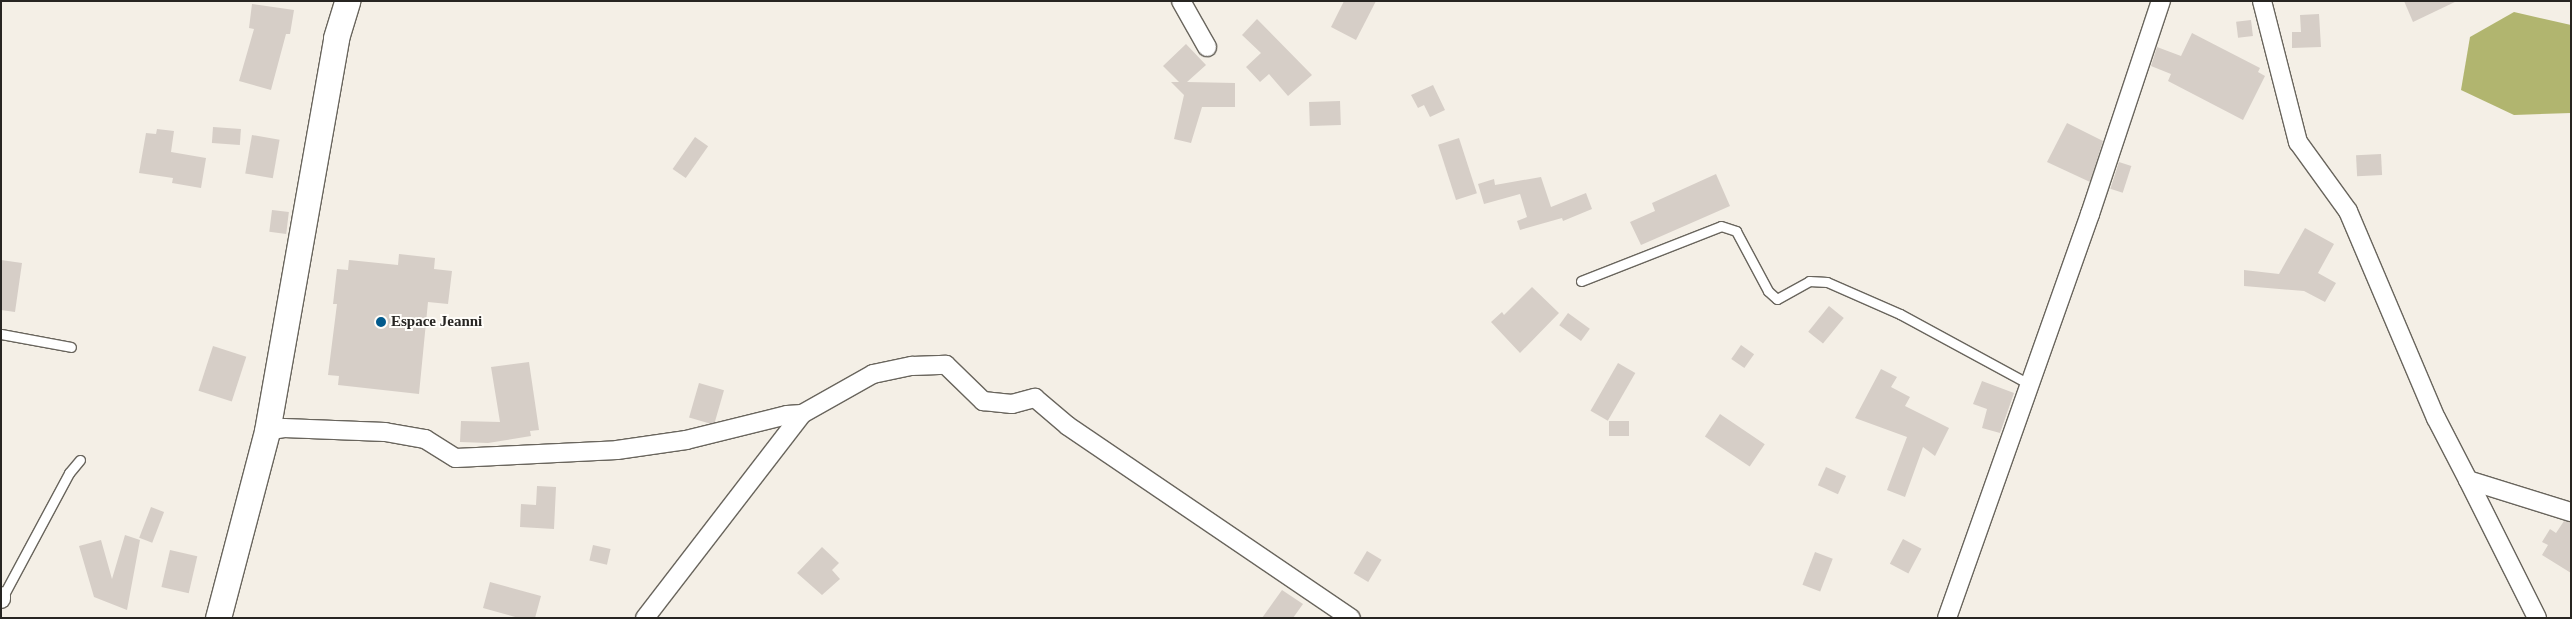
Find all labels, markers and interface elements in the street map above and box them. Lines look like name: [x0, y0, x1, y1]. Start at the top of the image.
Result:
place label: Espace Jeanni: [391, 313, 482, 331]
marker: Espace Jeanni: [375, 316, 387, 328]

